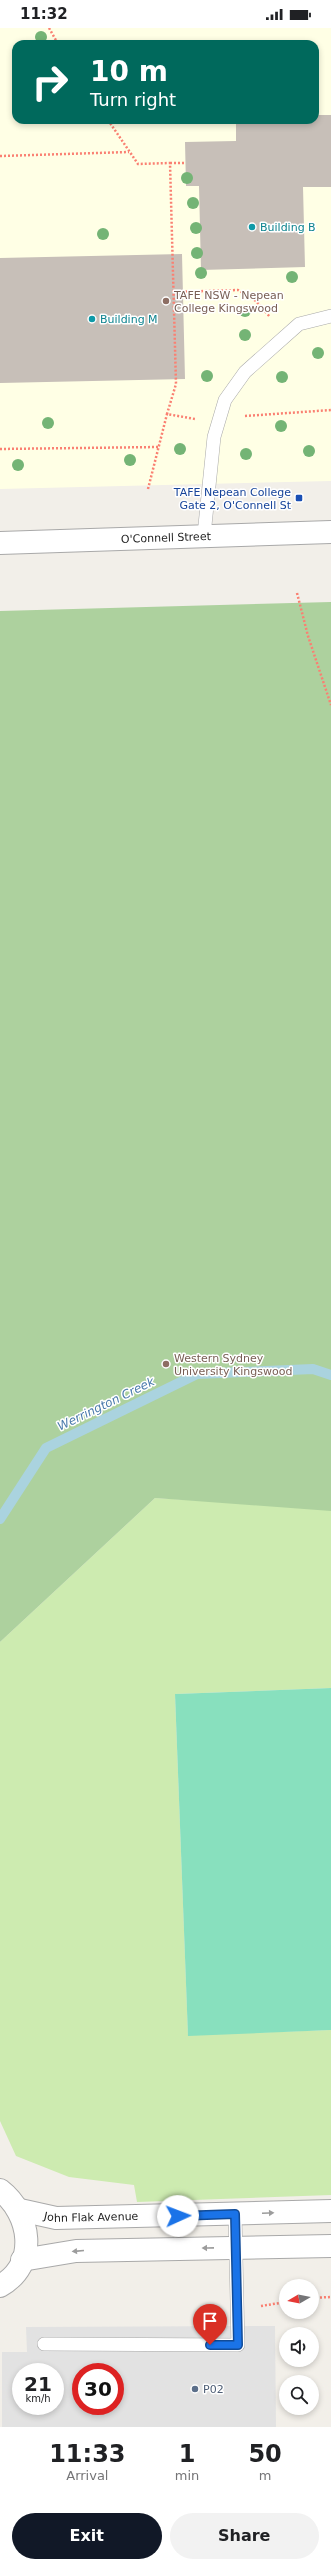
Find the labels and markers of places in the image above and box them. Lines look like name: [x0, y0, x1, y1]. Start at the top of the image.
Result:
place label: Building B: [260, 221, 316, 234]
marker: Building B: [247, 222, 257, 232]
place label: TAFE NSW - Nepean College Kingswood: [173, 289, 284, 315]
marker: TAFE NSW - Nepean College Kingswood: [161, 296, 171, 306]
place label: Building M: [100, 313, 158, 326]
marker: Building M: [87, 314, 97, 324]
place label: TAFE Nepean College Gate 2, O'Connell St: [173, 486, 292, 512]
marker: TAFE Nepean College Gate 2, O'Connell St: [294, 493, 304, 503]
place label: Western Sydney University Kingswood: [174, 1352, 292, 1378]
marker: Western Sydney University Kingswood: [161, 1359, 171, 1369]
pin: [193, 2304, 227, 2345]
place label: P02: [203, 2383, 224, 2396]
marker: P02: [190, 2384, 200, 2394]

